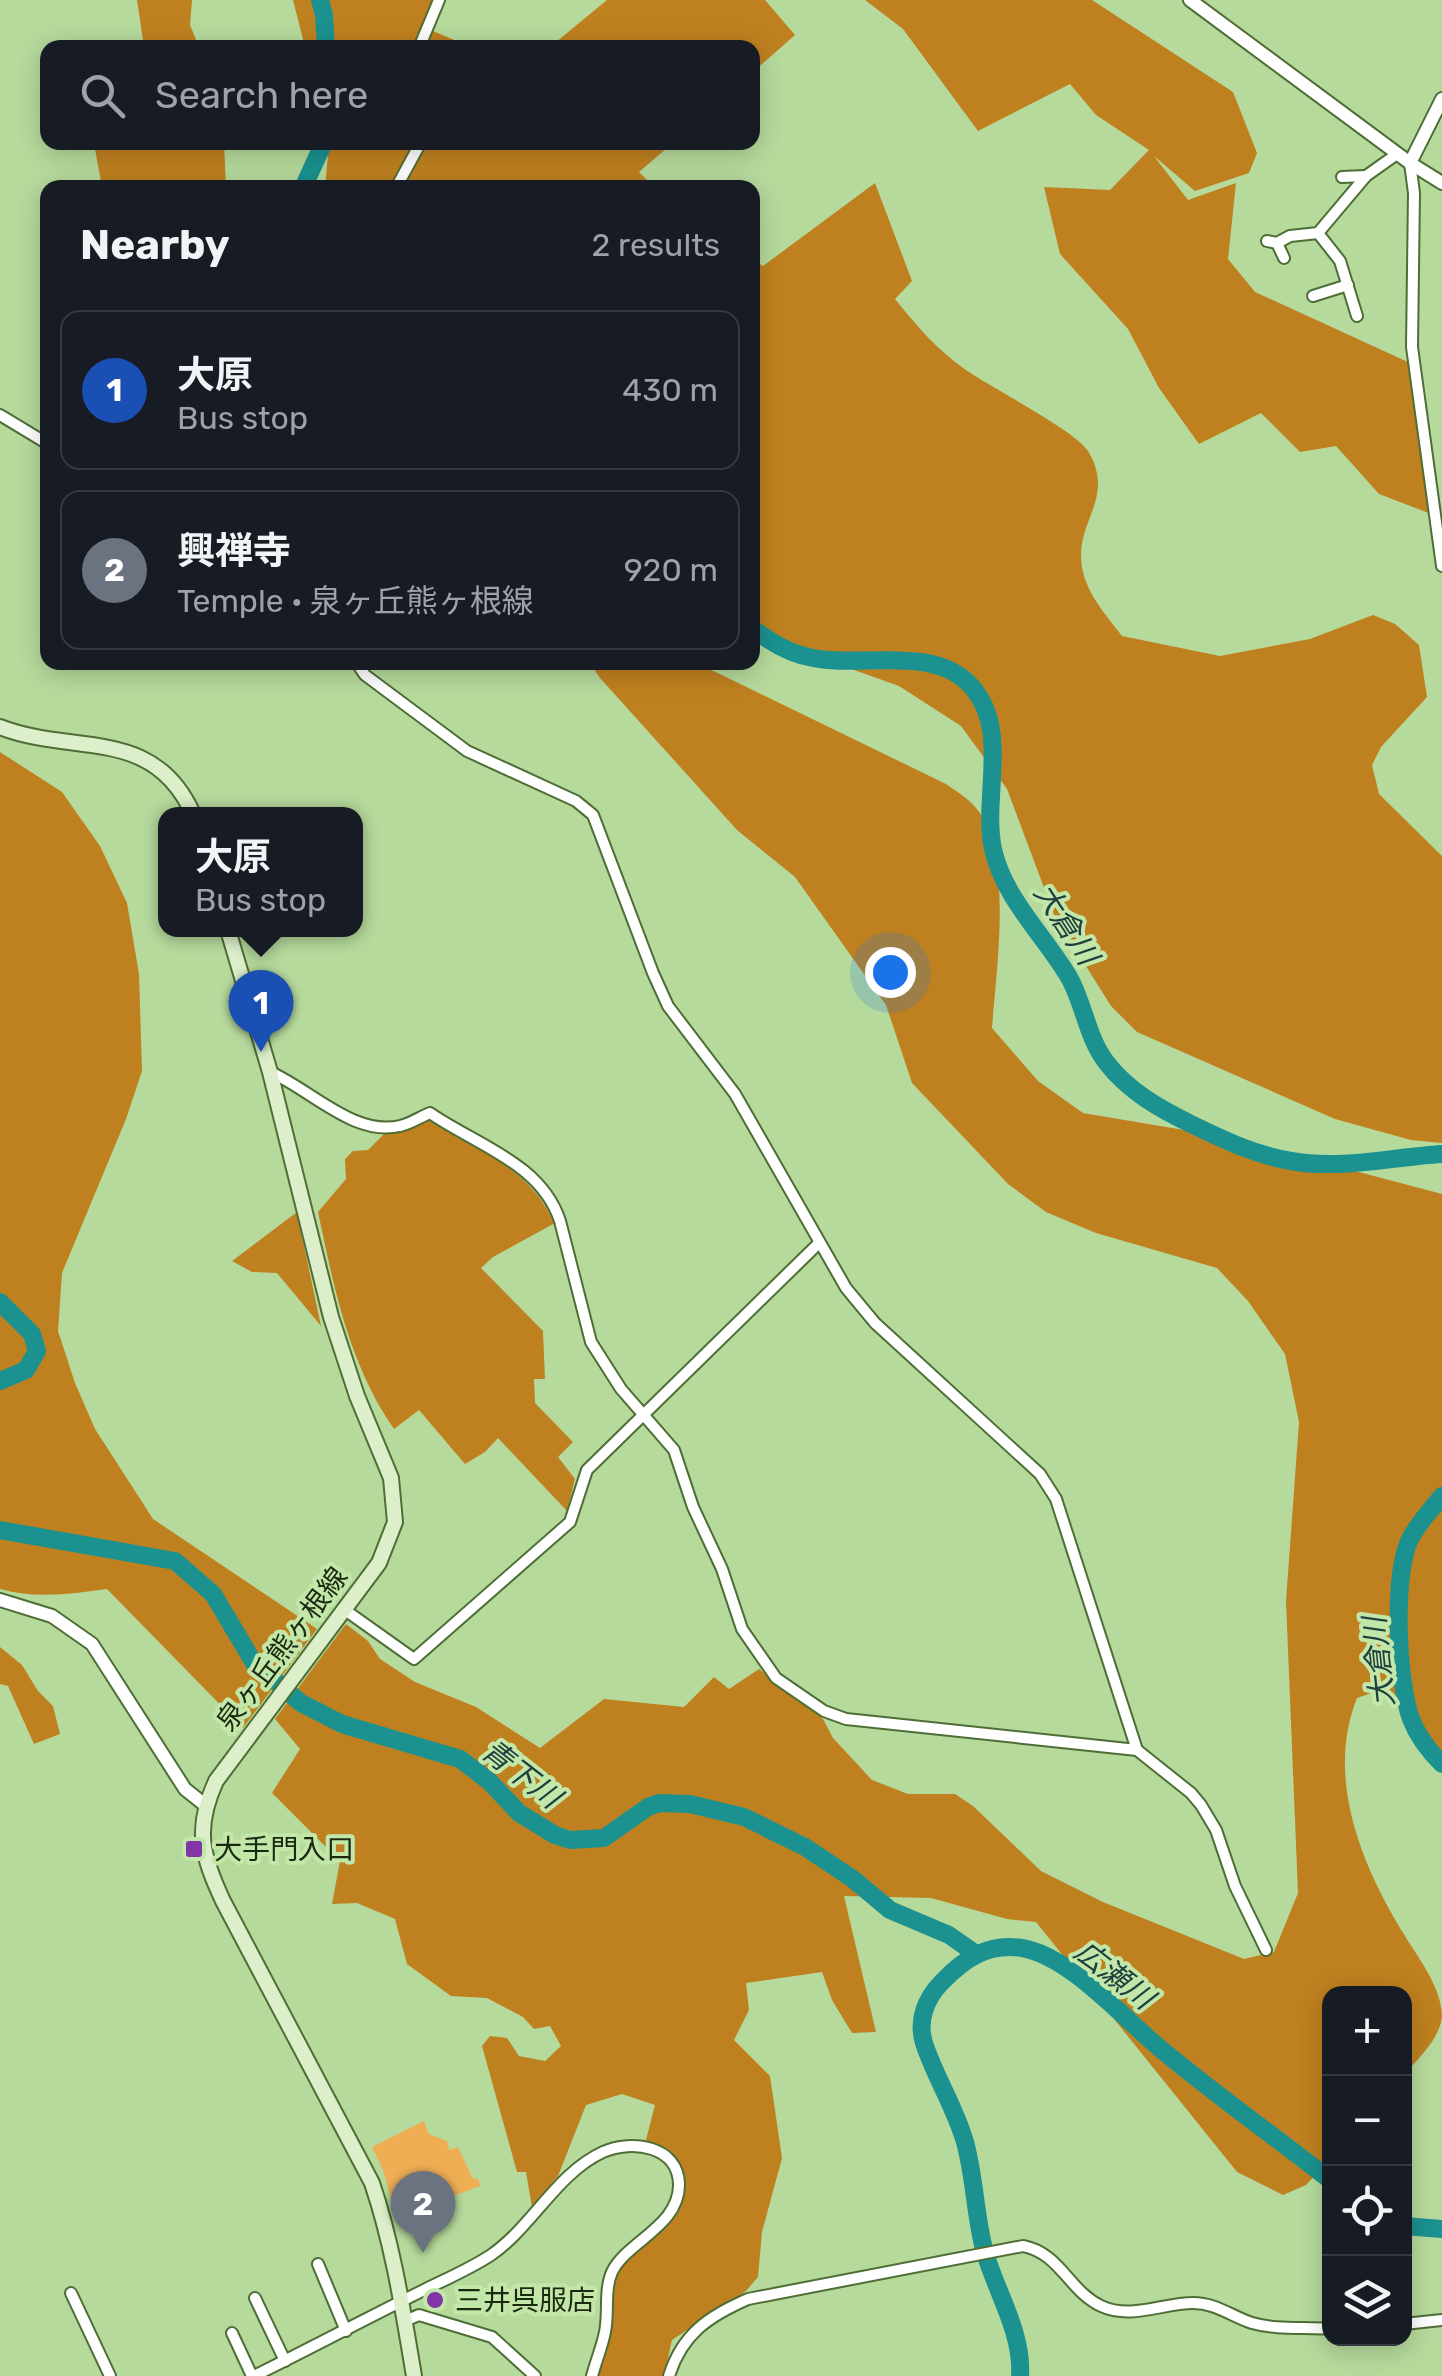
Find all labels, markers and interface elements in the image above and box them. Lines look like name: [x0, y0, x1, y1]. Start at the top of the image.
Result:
search box: [40, 40, 760, 150]
icon: search: [75, 68, 130, 123]
text: Search here: [155, 72, 368, 118]
text: Nearby: [80, 220, 230, 270]
text: 2 results: [591, 226, 720, 264]
text: 大原: [177, 352, 253, 398]
text: 1: [107, 371, 122, 409]
text: 430 m: [622, 371, 718, 409]
text: Bus stop: [177, 399, 308, 437]
text: 興禅寺: [177, 528, 291, 574]
text: 2: [104, 551, 125, 589]
text: 920 m: [624, 551, 718, 589]
text: Temple · 泉ヶ丘熊ヶ根線: [177, 582, 534, 620]
popup: [158, 807, 363, 937]
text: 大原: [195, 834, 271, 880]
water label: 大倉川: [1026, 876, 1107, 974]
text: Bus stop: [195, 881, 326, 919]
your location: [865, 947, 916, 998]
pin: 1: [228, 970, 294, 1052]
street label: 泉ヶ丘熊ヶ根線: [210, 1561, 354, 1737]
water label: 大倉川: [1356, 1612, 1402, 1709]
water label: 青下川: [474, 1732, 570, 1818]
place label: 大手門入口: [214, 1833, 354, 1866]
marker: 大手門入口: [183, 1838, 205, 1860]
water label: 広瀬川: [1067, 1933, 1163, 2019]
map controls: [1322, 1986, 1412, 2346]
button: +: [1322, 1986, 1412, 2076]
button: −: [1322, 2076, 1412, 2166]
button: locate: [1322, 2166, 1412, 2256]
pin: 2: [390, 2170, 456, 2253]
button: layers: [1322, 2256, 1412, 2346]
place label: 三井呉服店: [455, 2284, 595, 2317]
marker: 三井呉服店: [424, 2289, 446, 2311]

